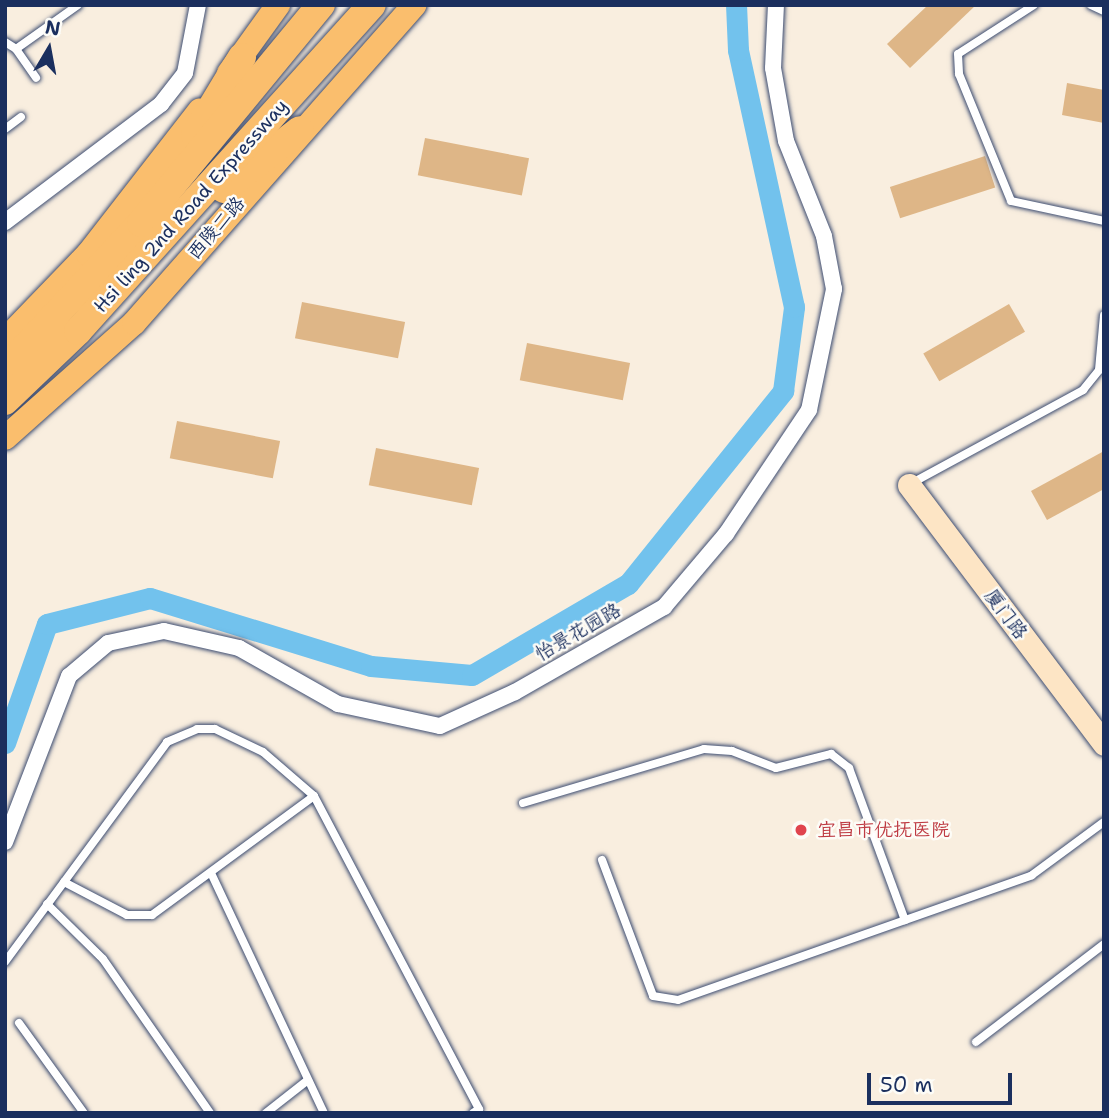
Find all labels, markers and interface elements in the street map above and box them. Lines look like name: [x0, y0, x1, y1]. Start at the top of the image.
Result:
north arrow: [14, 14, 84, 84]
text: N: [43, 14, 62, 41]
street label: Hsi ling 2nd Road Expressway: [89, 95, 293, 317]
street label: 西陵二路: [182, 192, 250, 264]
street label: 厦门路: [980, 584, 1032, 644]
street label: 怡景花园路: [531, 598, 625, 666]
place label: 宜昌市优抚医院: [817, 819, 950, 841]
marker: 宜昌市优抚医院: [791, 820, 811, 840]
scale bar: [871, 1058, 1016, 1102]
text: 50 m: [880, 1071, 933, 1099]

